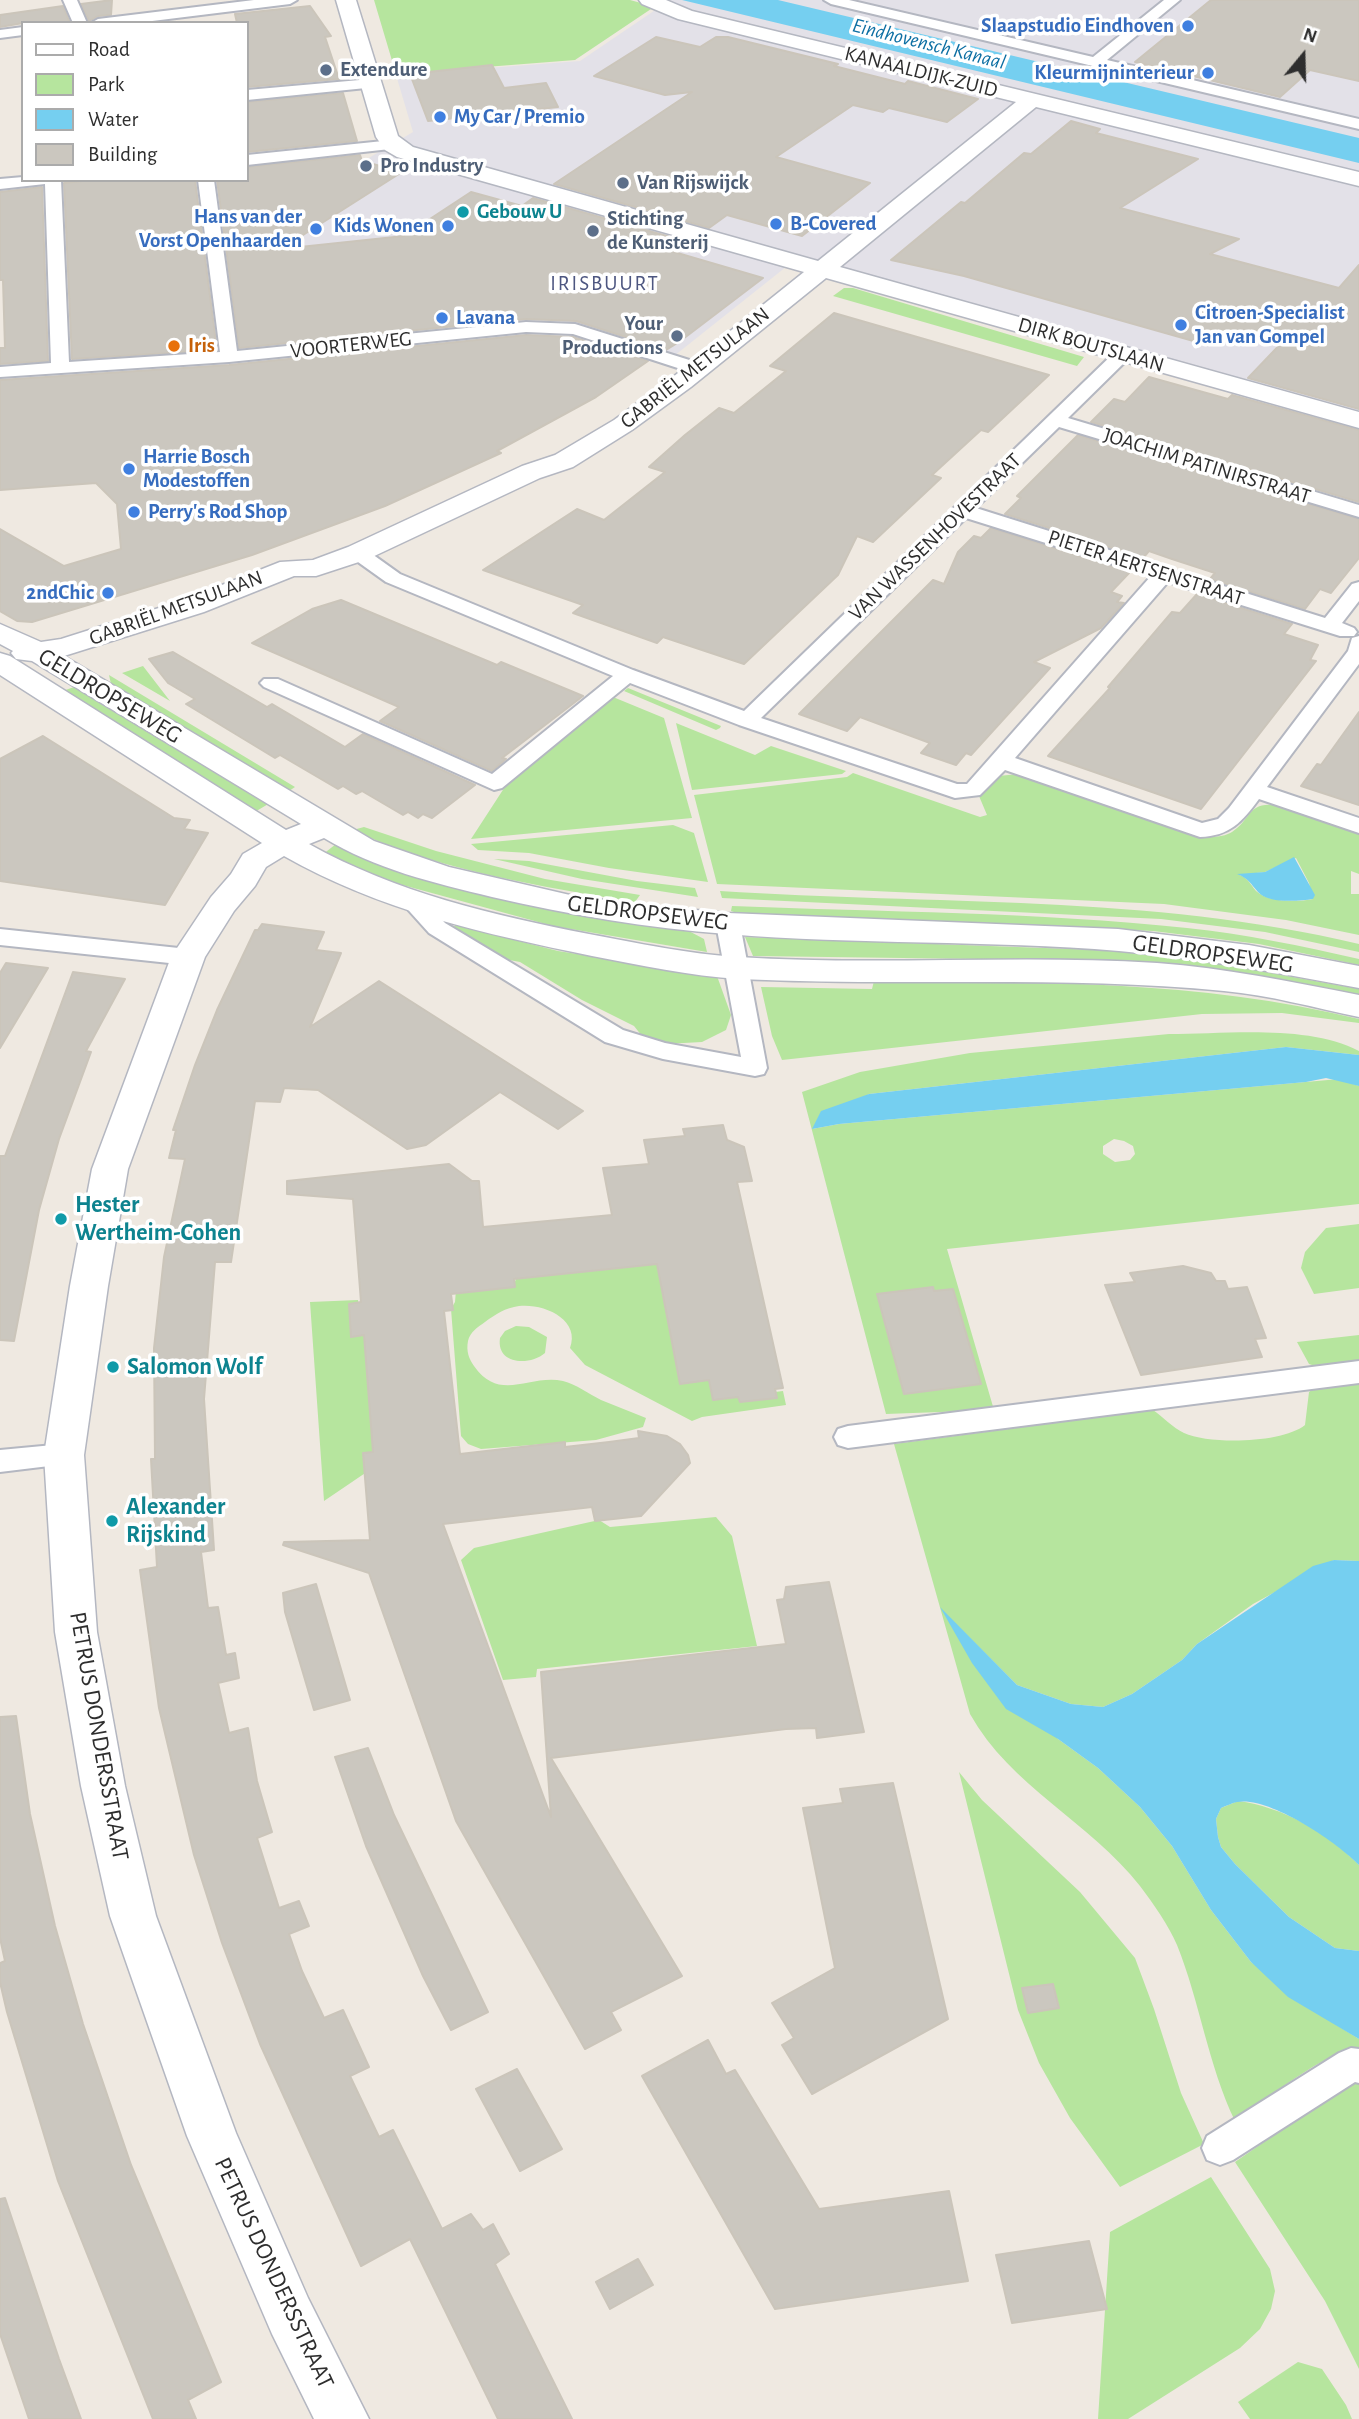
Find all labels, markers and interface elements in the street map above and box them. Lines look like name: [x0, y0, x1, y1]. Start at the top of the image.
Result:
water label: Eindhovensch Kanaal: [850, 13, 1008, 75]
place label: Slaapstudio Eindhoven: [981, 13, 1174, 39]
marker: Slaapstudio Eindhoven: [1180, 18, 1196, 34]
legend: [21, 21, 248, 182]
north arrow: [1268, 21, 1338, 91]
text: N: [1301, 25, 1319, 47]
text: Road: [88, 39, 130, 60]
street label: KANAALDIJK-ZUID: [842, 41, 1000, 103]
place label: Extendure: [340, 57, 427, 83]
place label: Kleurmijninterieur: [1034, 60, 1194, 86]
marker: Extendure: [318, 62, 334, 78]
marker: Kleurmijninterieur: [1200, 65, 1216, 81]
text: Park: [88, 74, 124, 95]
place label: My Car / Premio: [454, 104, 585, 130]
text: Water: [88, 109, 138, 130]
marker: My Car / Premio: [432, 109, 448, 125]
text: Building: [88, 144, 157, 165]
place label: Pro Industry: [380, 153, 483, 179]
marker: Pro Industry: [358, 158, 374, 174]
place label: Van Rijswijck: [637, 170, 749, 196]
marker: Van Rijswijck: [615, 175, 631, 191]
place label: Gebouw U: [477, 199, 562, 225]
place label: Hans van der Vorst Openhaarden: [139, 204, 302, 254]
marker: Gebouw U: [455, 204, 471, 220]
place label: Stichting de Kunsterij: [607, 206, 709, 256]
place label: B-Covered: [790, 211, 876, 237]
place label: Kids Wonen: [334, 213, 434, 239]
marker: B-Covered: [768, 216, 784, 232]
marker: Kids Wonen: [440, 218, 456, 234]
marker: Hans van der Vorst Openhaarden: [308, 221, 324, 237]
marker: Stichting de Kunsterij: [585, 223, 601, 239]
district label: IRISBUURT: [551, 271, 659, 297]
place label: Citroen-Specialist Jan van Gompel: [1195, 300, 1345, 350]
street label: GABRIËL METSULAAN: [615, 302, 775, 434]
place label: Lavana: [456, 305, 515, 331]
marker: Lavana: [434, 310, 450, 326]
place label: Your Productions: [562, 311, 663, 361]
street label: DIRK BOUTSLAAN: [1015, 312, 1167, 378]
marker: Citroen-Specialist Jan van Gompel: [1173, 317, 1189, 333]
street label: VOORTERWEG: [289, 326, 413, 364]
marker: Your Productions: [669, 328, 685, 344]
place label: Iris: [188, 333, 215, 359]
marker: Iris: [166, 338, 182, 354]
street label: JOACHIM PATINIRSTRAAT: [1100, 422, 1314, 510]
place label: Harrie Bosch Modestoffen: [143, 444, 250, 494]
street label: VAN WASSENHOVESTRAAT: [844, 448, 1026, 626]
marker: Harrie Bosch Modestoffen: [121, 461, 137, 477]
place label: Perry's Rod Shop: [148, 499, 288, 525]
marker: Perry's Rod Shop: [126, 504, 142, 520]
street label: PIETER AERTSENSTRAAT: [1045, 524, 1247, 612]
street label: GABRIËL METSULAAN: [86, 565, 266, 651]
place label: 2ndChic: [26, 580, 94, 606]
marker: 2ndChic: [100, 585, 116, 601]
street label: GELDROPSEWEG: [33, 642, 187, 750]
street label: GELDROPSEWEG: [566, 889, 730, 937]
street label: GELDROPSEWEG: [1131, 928, 1295, 980]
place label: Hester Wertheim-Cohen: [75, 1191, 241, 1247]
marker: Hester Wertheim-Cohen: [53, 1211, 69, 1227]
place label: Salomon Wolf: [127, 1353, 262, 1381]
marker: Salomon Wolf: [105, 1359, 121, 1375]
place label: Alexander Rijskind: [126, 1493, 225, 1549]
marker: Alexander Rijskind: [104, 1513, 120, 1529]
street label: PETRUS DONDERSSTRAAT: [63, 1609, 135, 1863]
street label: PETRUS DONDERSSTRAAT: [208, 2153, 340, 2393]

